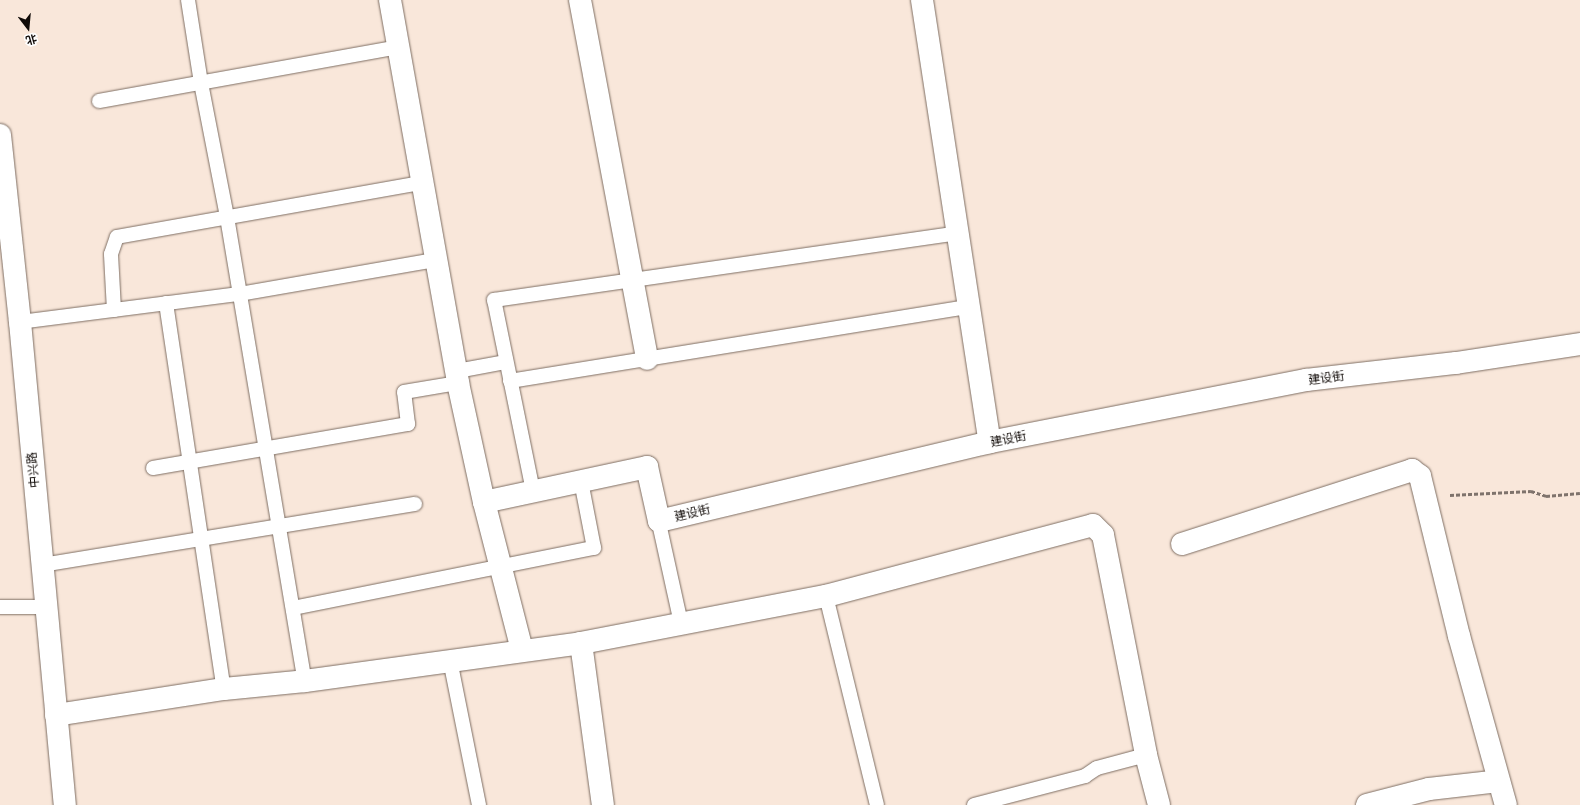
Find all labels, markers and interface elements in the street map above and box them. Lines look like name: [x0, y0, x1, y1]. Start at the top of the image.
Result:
north arrow: [8, 8, 48, 48]
text: 北: [24, 32, 39, 48]
street label: 建设街: [1307, 369, 1345, 387]
street label: 建设街: [989, 428, 1027, 450]
street label: 中兴路: [24, 451, 42, 489]
street label: 建设街: [673, 502, 711, 524]

